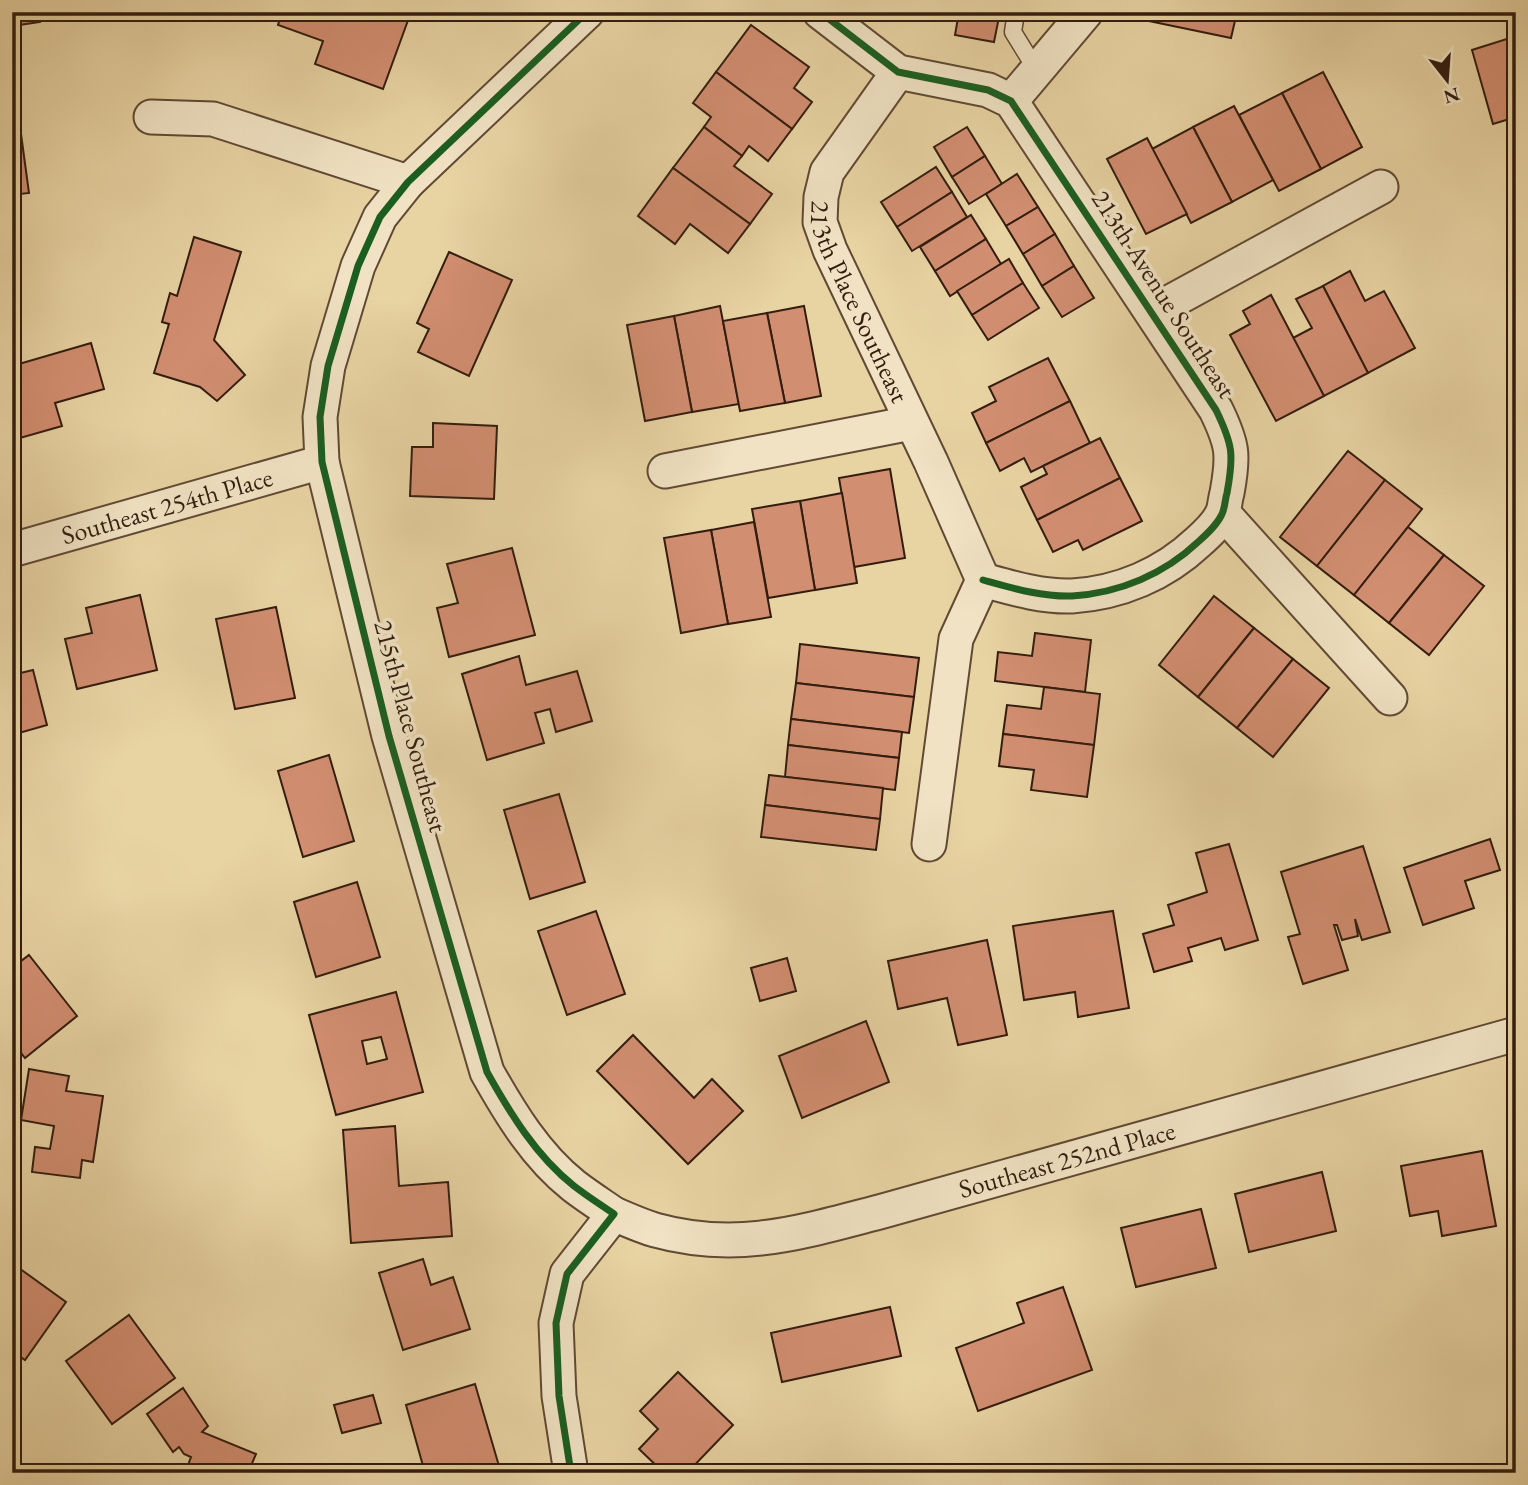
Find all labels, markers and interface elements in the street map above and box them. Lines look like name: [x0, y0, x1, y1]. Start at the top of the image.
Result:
north arrow: [1412, 46, 1482, 116]
text: N: [1440, 82, 1463, 110]
street label: 213th Avenue Southeast: [1084, 184, 1244, 404]
street label: 213th Place Southeast: [803, 200, 917, 408]
street label: Southeast 254th Place: [57, 460, 276, 552]
street label: 215th Place Southeast: [366, 616, 456, 836]
street label: Southeast 252nd Place: [955, 1113, 1179, 1206]

